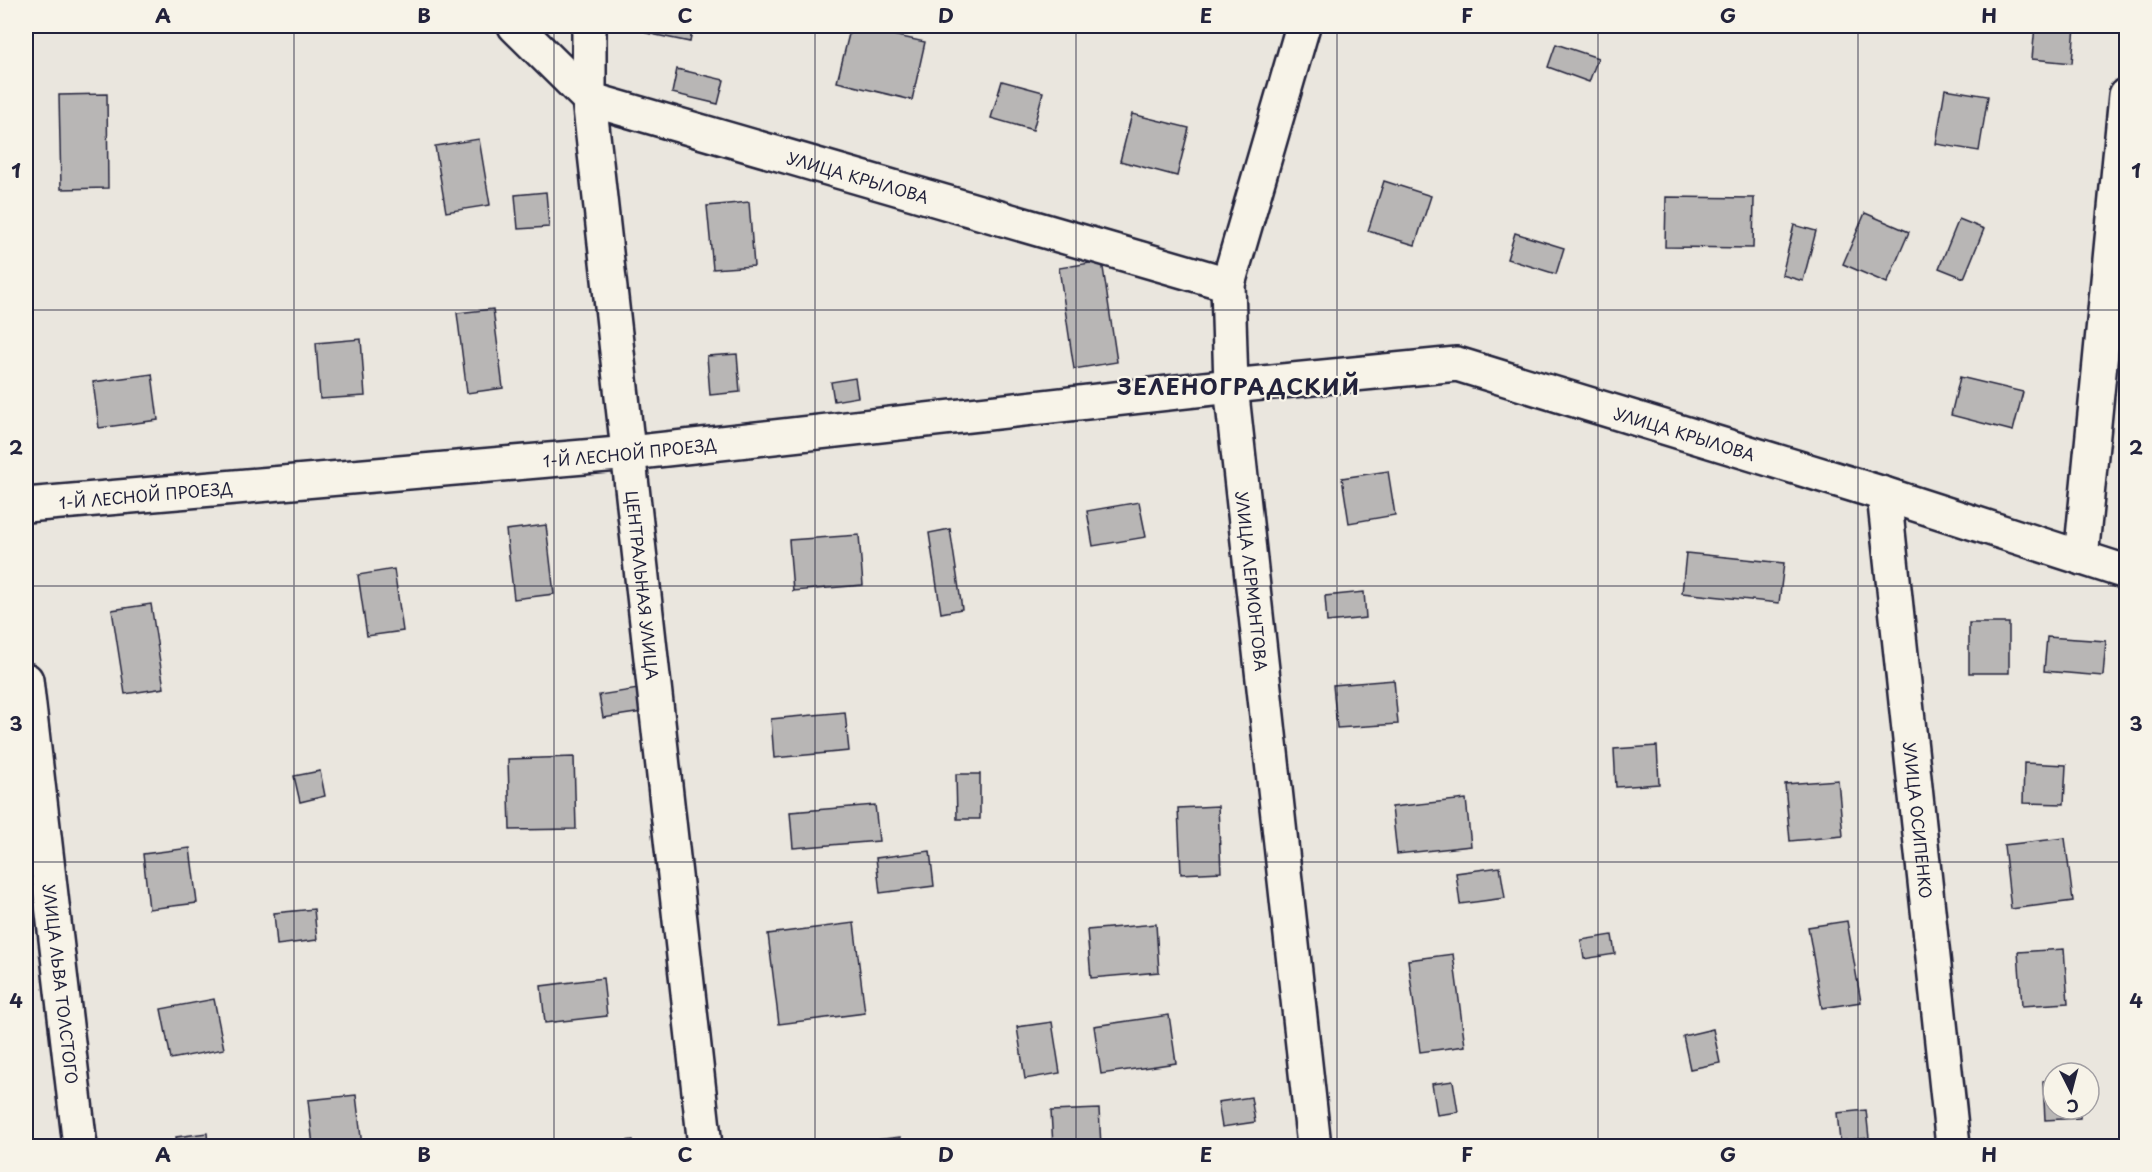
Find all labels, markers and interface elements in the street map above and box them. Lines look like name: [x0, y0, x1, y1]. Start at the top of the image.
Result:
text: A: [155, 0, 171, 30]
text: B: [417, 0, 431, 30]
text: C: [677, 0, 693, 30]
text: D: [938, 0, 954, 30]
text: E: [1200, 0, 1212, 30]
text: F: [1461, 0, 1473, 30]
text: G: [1720, 0, 1736, 30]
text: H: [1981, 0, 1997, 30]
street label: УЛИЦА КРЫЛОВА: [784, 145, 932, 209]
text: 1: [11, 155, 21, 185]
text: 1: [2131, 155, 2141, 185]
district label: ЗЕЛЕНОГРАДСКИЙ: [1116, 369, 1361, 402]
street label: УЛИЦА КРЫЛОВА: [1611, 401, 1758, 466]
street label: 1-Й ЛЕСНОЙ ПРОЕЗД: [542, 431, 718, 472]
text: 2: [9, 432, 23, 462]
text: 2: [2129, 432, 2143, 462]
street label: 1-Й ЛЕСНОЙ ПРОЕЗД: [58, 475, 233, 514]
street label: ЦЕНТРАЛЬНАЯ УЛИЦА: [620, 489, 665, 681]
street label: УЛИЦА ЛЕРМОНТОВА: [1231, 490, 1274, 673]
text: 3: [9, 708, 23, 738]
text: 3: [2129, 708, 2143, 738]
street label: УЛИЦА ОСИПЕНКО: [1898, 741, 1939, 900]
street label: УЛИЦА ЛЬВА ТОЛСТОГО: [38, 883, 85, 1085]
text: 4: [9, 985, 23, 1015]
text: 4: [2129, 985, 2143, 1015]
north arrow: [2041, 1061, 2101, 1121]
text: С: [2065, 1094, 2080, 1119]
text: A: [155, 1139, 171, 1169]
text: B: [417, 1139, 431, 1169]
text: C: [677, 1139, 693, 1169]
text: D: [938, 1139, 954, 1169]
text: E: [1200, 1139, 1212, 1169]
text: F: [1461, 1139, 1473, 1169]
text: G: [1720, 1139, 1736, 1169]
text: H: [1981, 1139, 1997, 1169]

